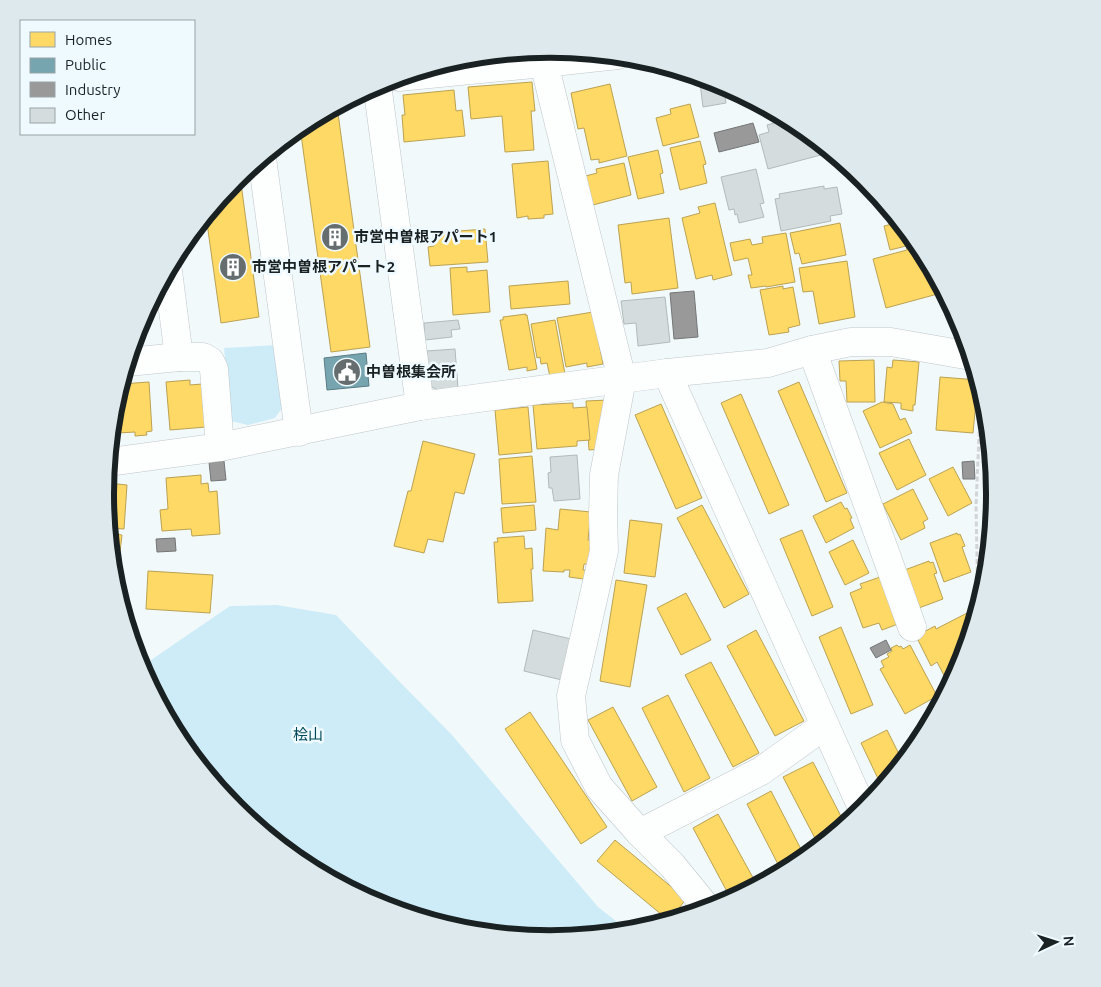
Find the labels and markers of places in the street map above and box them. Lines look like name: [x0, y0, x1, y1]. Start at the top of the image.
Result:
building icon: 市営中曽根アパート1: [320, 222, 350, 252]
place label: 市営中曽根アパート1: [354, 228, 497, 245]
building icon: 市営中曽根アパート2: [218, 252, 248, 282]
place label: 市営中曽根アパート2: [252, 258, 395, 275]
public building icon: 中曽根集会所: [332, 357, 362, 387]
place label: 中曽根集会所: [366, 363, 456, 380]

